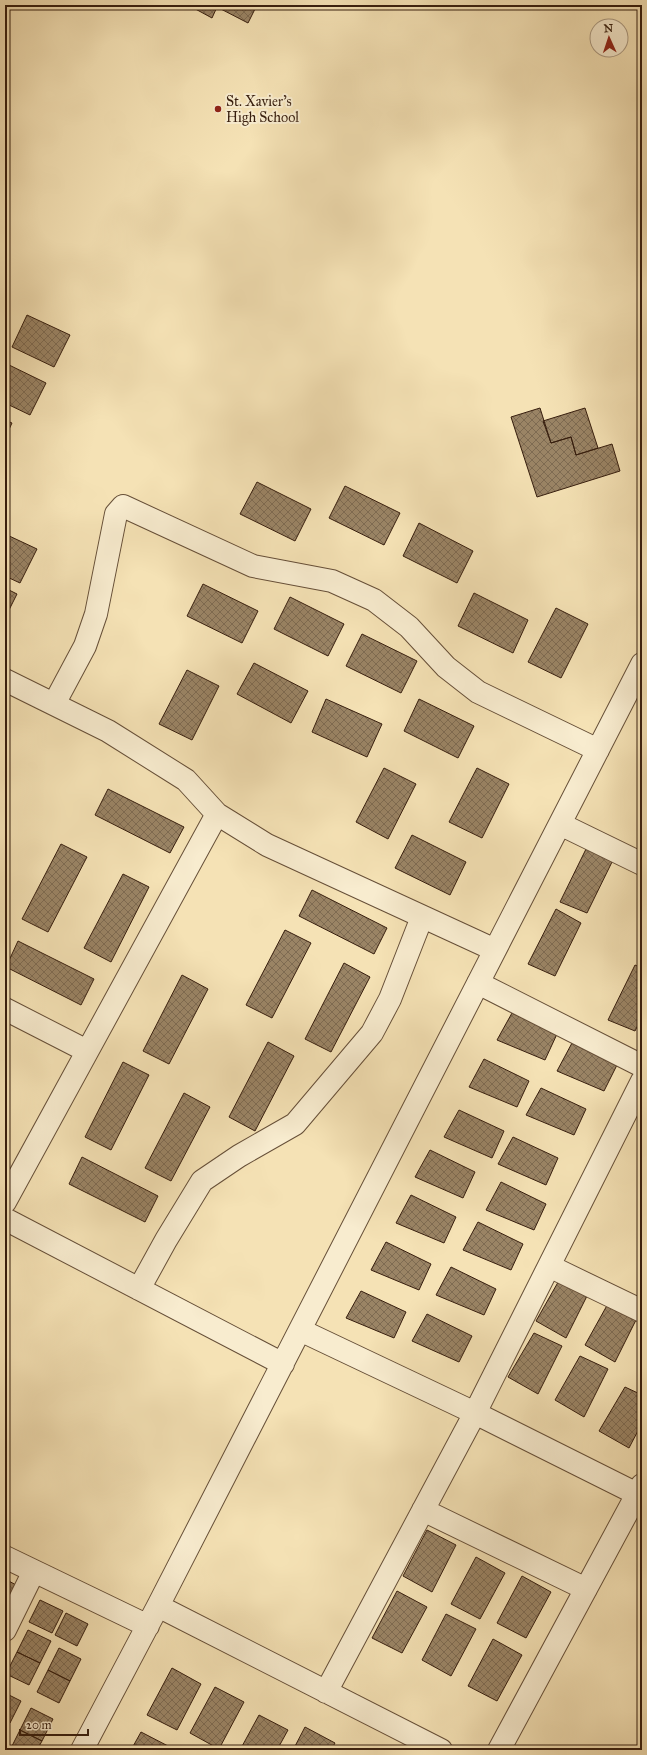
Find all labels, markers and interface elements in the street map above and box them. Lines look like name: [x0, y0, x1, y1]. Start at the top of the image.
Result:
north arrow: [589, 18, 629, 58]
text: N: [603, 22, 614, 35]
place label: St. Xavier's High School: [226, 93, 299, 126]
marker: St. Xavier's High School: [213, 104, 223, 114]
scale bar: [20, 1711, 88, 1737]
text: 20 m: [26, 1718, 52, 1732]

